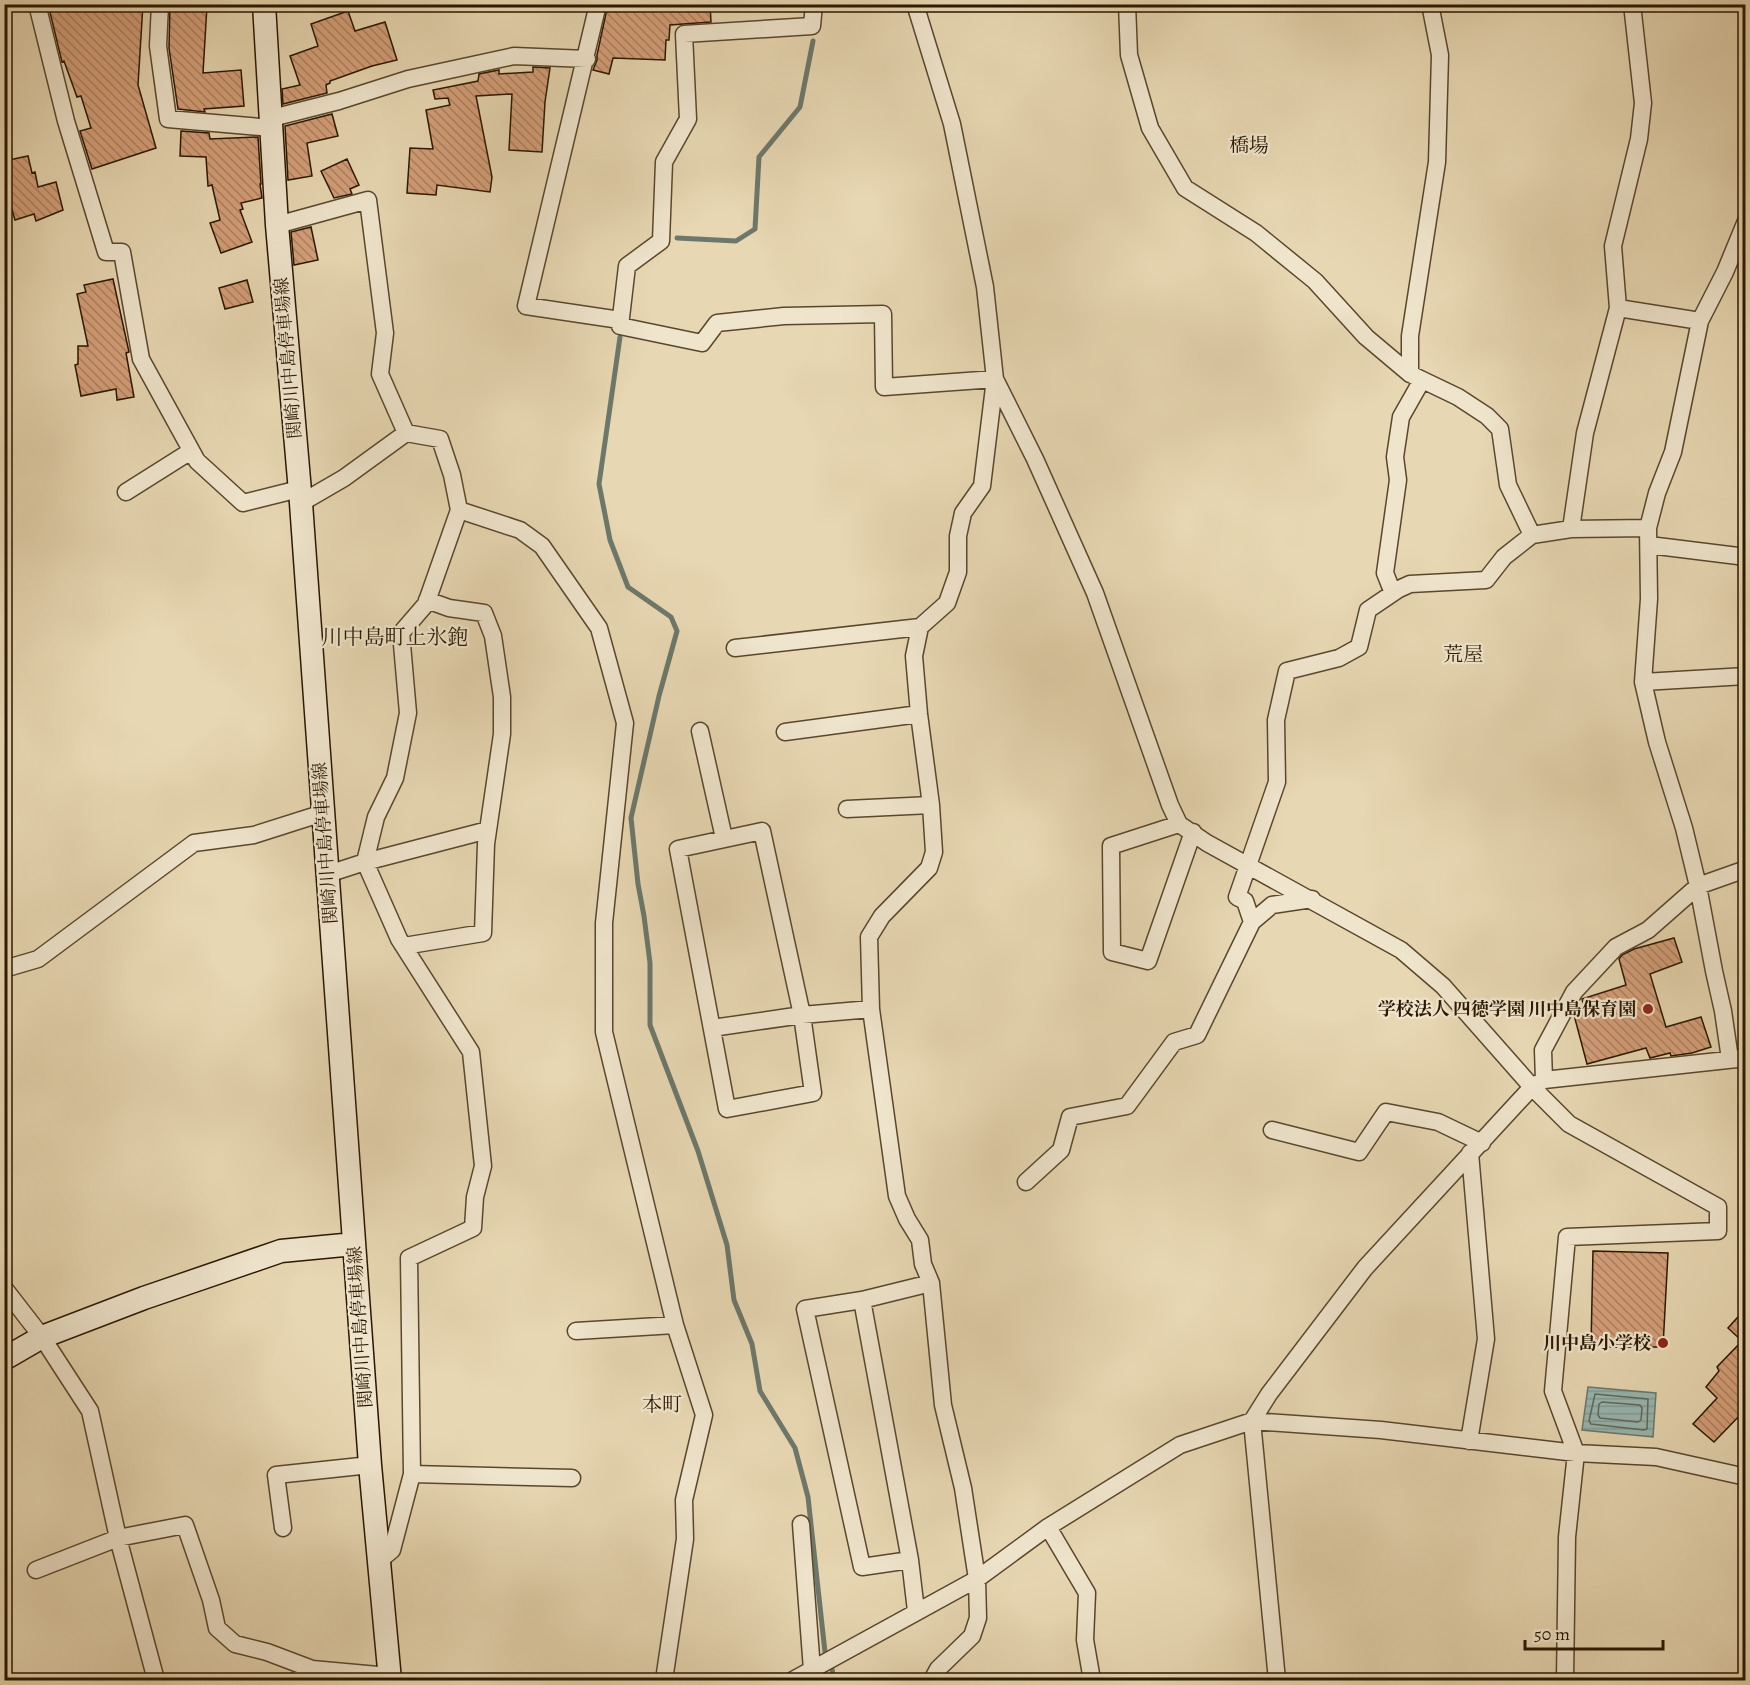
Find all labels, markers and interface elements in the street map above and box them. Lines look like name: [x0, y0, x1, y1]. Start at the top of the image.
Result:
district label: 橋場: [1229, 132, 1269, 159]
street label: 関崎川中島停車場線: [269, 276, 307, 440]
district label: 川中島町上氷鉋: [322, 623, 469, 651]
district label: 荒屋: [1443, 641, 1483, 668]
street label: 関崎川中島停車場線: [307, 761, 343, 925]
place label: 学校法人 四徳学園 川中島保育園: [1378, 997, 1636, 1021]
marker: 学校法人 四徳学園 川中島保育園: [1641, 1002, 1655, 1016]
street label: 関崎川中島停車場線: [342, 1245, 378, 1409]
place label: 川中島小学校: [1543, 1331, 1651, 1355]
marker: 川中島小学校: [1656, 1336, 1670, 1350]
district label: 本町: [642, 1391, 682, 1418]
scale bar: [1525, 1613, 1663, 1651]
text: 50 m: [1534, 1622, 1570, 1646]

